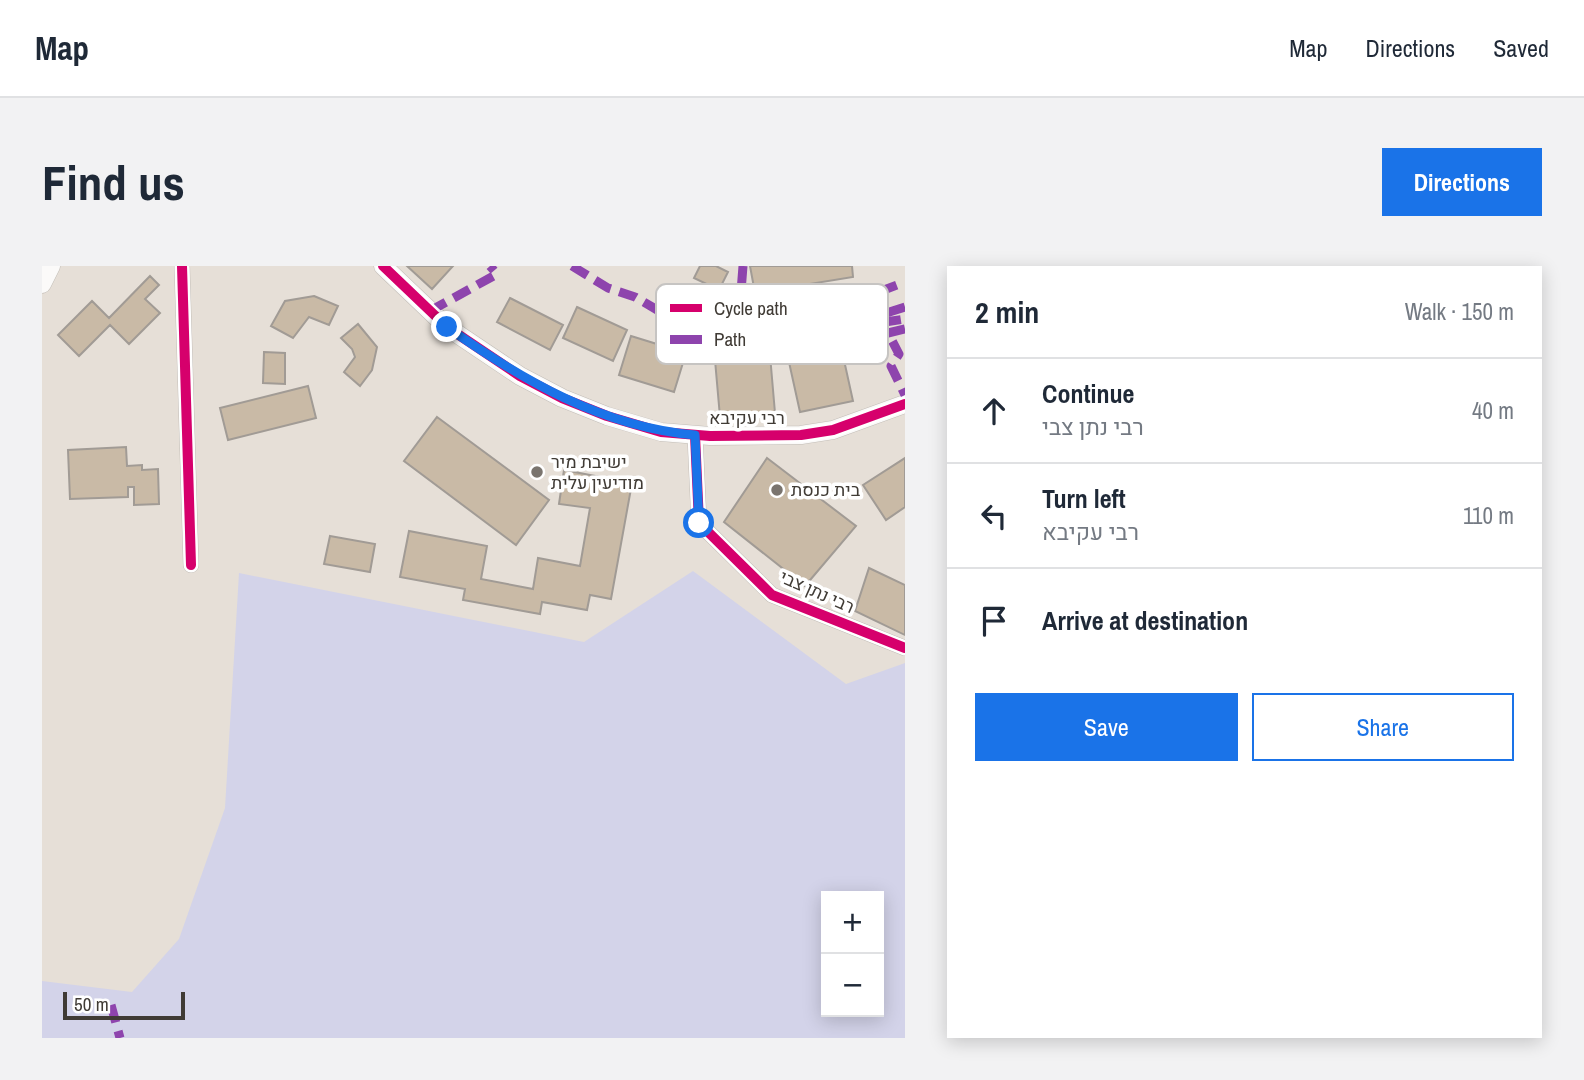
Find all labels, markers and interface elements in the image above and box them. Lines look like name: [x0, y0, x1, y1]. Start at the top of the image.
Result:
text: Map: [35, 26, 89, 70]
text: Map: [1289, 32, 1327, 64]
text: Directions: [1365, 32, 1455, 64]
text: Saved: [1493, 32, 1549, 64]
button: Directions: [1382, 148, 1542, 216]
text: Find us: [42, 149, 185, 215]
legend: [656, 284, 888, 364]
text: 2 min: [975, 292, 1039, 332]
text: Cycle path: [714, 295, 788, 321]
text: Walk · 150 m: [1405, 296, 1514, 327]
route end: [431, 311, 462, 342]
text: Path: [714, 326, 746, 352]
text: Continue: [1042, 376, 1134, 411]
icon: ahead: [975, 392, 1013, 430]
text: 40 m: [1472, 395, 1514, 426]
street label: רבי עקיבא: [709, 405, 785, 430]
text: רבי נתן צבי: [1042, 411, 1144, 442]
place label: ישיבת מיר מודיעין עלית: [551, 449, 644, 495]
marker: ישיבת מיר מודיעין עלית: [529, 464, 545, 480]
place label: בית כנסת: [791, 477, 861, 502]
text: Turn left: [1042, 481, 1126, 516]
marker: בית כנסת: [769, 482, 785, 498]
icon: left: [975, 497, 1013, 535]
text: 110 m: [1463, 500, 1514, 531]
route start: [683, 507, 714, 538]
text: רבי עקיבא: [1042, 516, 1139, 547]
street label: רבי נתן צבי: [776, 564, 859, 619]
icon: arrive: [975, 602, 1013, 640]
text: Arrive at destination: [1042, 603, 1248, 638]
button: Save: [975, 693, 1238, 761]
button: Share: [1252, 693, 1514, 761]
map controls: [821, 891, 884, 1017]
button: +: [821, 891, 884, 954]
button: −: [821, 954, 884, 1017]
scale bar: [63, 989, 186, 1021]
text: 50 m: [74, 991, 109, 1017]

